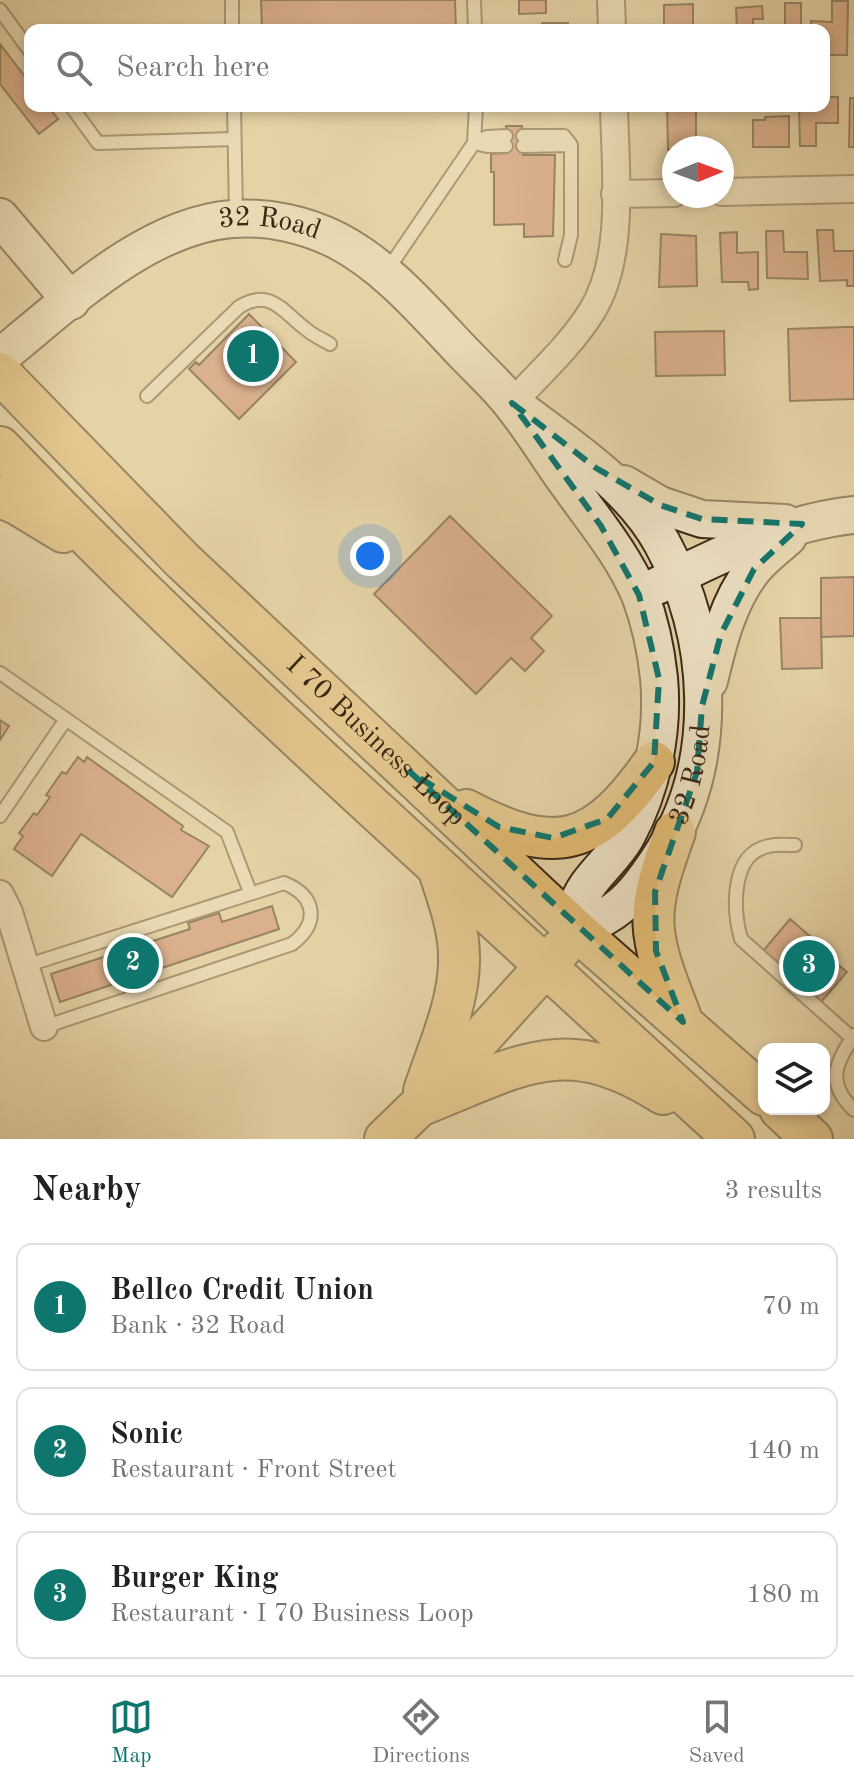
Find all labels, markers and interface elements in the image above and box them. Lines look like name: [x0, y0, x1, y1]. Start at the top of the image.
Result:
search box: [24, 24, 830, 112]
icon: search: [52, 46, 96, 90]
text: Search here: [116, 53, 270, 83]
north arrow: [662, 136, 734, 208]
street label: 32 Road: [217, 204, 324, 246]
pin: 1: [227, 326, 279, 386]
your location: [350, 536, 390, 576]
street label: I 70 Business Loop: [280, 651, 470, 832]
street label: 32 Road: [665, 724, 717, 830]
pin: 2: [107, 933, 159, 993]
pin: 3: [783, 936, 835, 996]
map controls: [758, 1043, 830, 1115]
button: layers: [758, 1043, 830, 1115]
text: Nearby: [32, 1174, 142, 1208]
text: 3 results: [724, 1178, 822, 1204]
text: Bellco Credit Union: [110, 1276, 374, 1306]
text: 1: [52, 1294, 68, 1320]
text: 70 m: [762, 1294, 820, 1320]
text: Bank · 32 Road: [110, 1313, 286, 1339]
text: Sonic: [110, 1420, 183, 1450]
text: 2: [52, 1438, 68, 1464]
text: 140 m: [747, 1438, 820, 1464]
text: Restaurant · Front Street: [110, 1457, 397, 1483]
text: Burger King: [110, 1564, 278, 1594]
text: 3: [52, 1582, 68, 1608]
text: 180 m: [747, 1582, 820, 1608]
text: Restaurant · I 70 Business Loop: [110, 1601, 474, 1627]
tab: Map: [109, 1695, 153, 1770]
tab: Directions: [372, 1695, 470, 1770]
tab: Saved: [689, 1695, 745, 1770]

